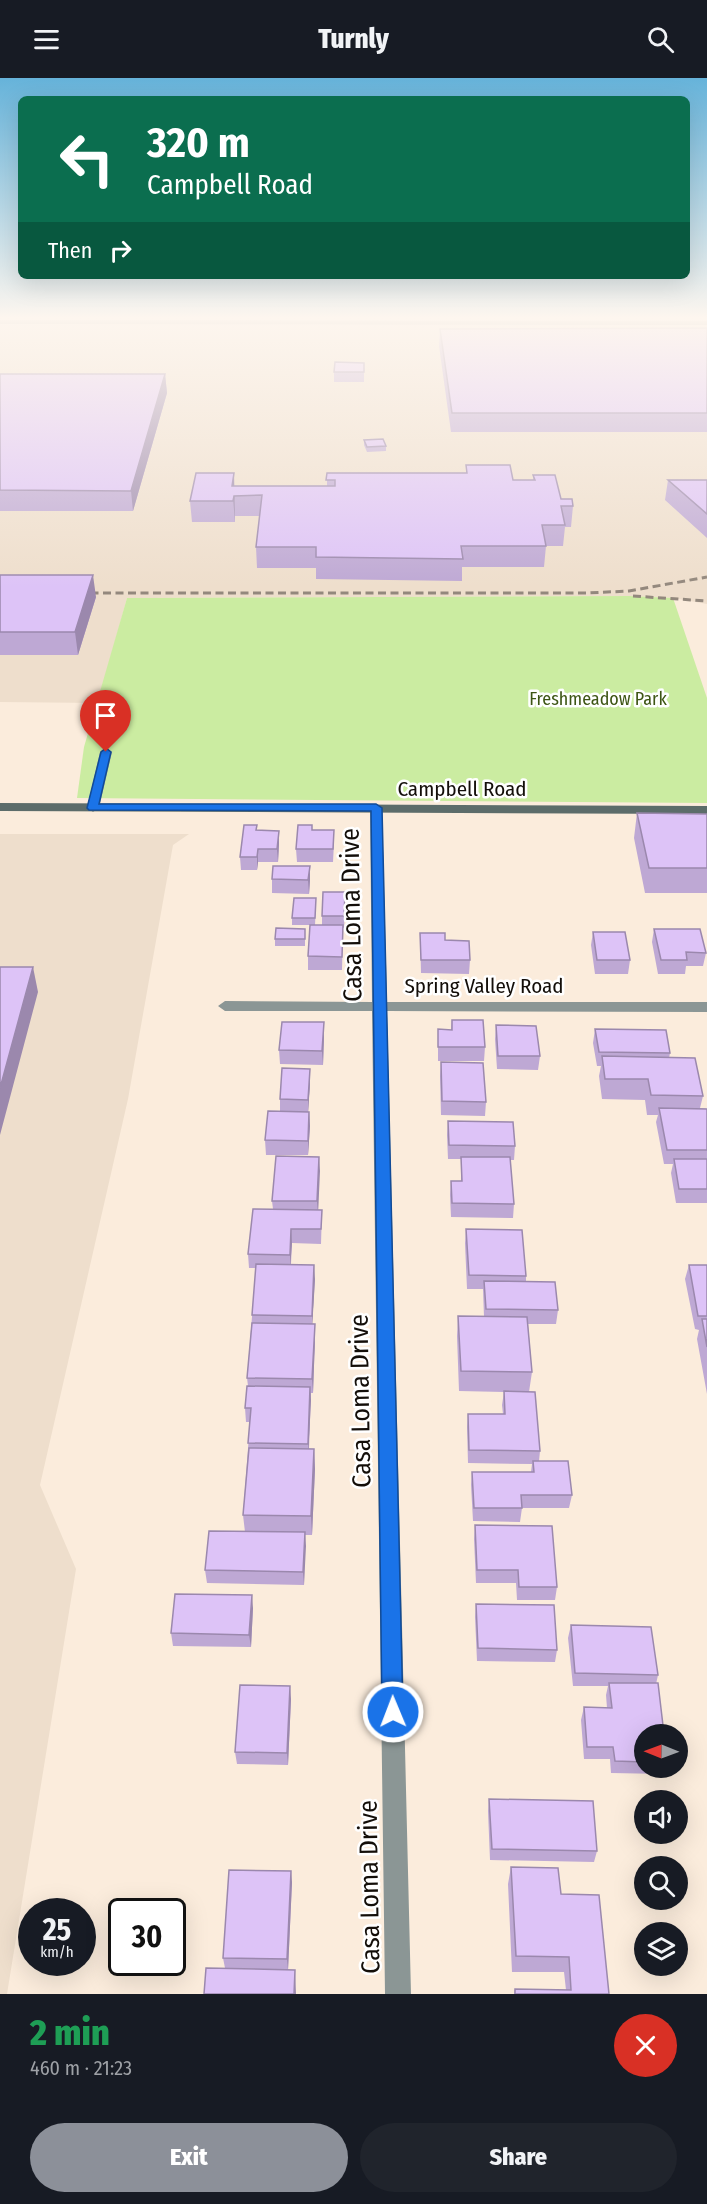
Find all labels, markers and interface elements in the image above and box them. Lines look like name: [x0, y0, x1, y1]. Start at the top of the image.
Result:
icon: menu: [30, 23, 63, 56]
text: Turnly: [318, 23, 389, 55]
icon: search: [644, 23, 677, 56]
text: 320 m: [147, 118, 250, 168]
icon: left: [48, 120, 126, 198]
text: Campbell Road: [147, 169, 313, 201]
icon: right: [104, 234, 137, 267]
text: Then: [48, 237, 92, 264]
park label: Freshmeadow Park: [529, 688, 667, 710]
pin: [80, 690, 131, 752]
icon: arrive: [89, 699, 122, 732]
street label: Campbell Road: [397, 776, 527, 802]
street label: Casa Loma Drive: [334, 828, 369, 1002]
street label: Spring Valley Road: [404, 973, 564, 999]
street label: Casa Loma Drive: [343, 1314, 378, 1488]
position arrow: [361, 1680, 425, 1744]
north arrow: [634, 1724, 688, 1778]
map controls: [634, 1724, 688, 1976]
button: sound: [634, 1790, 688, 1844]
street label: Casa Loma Drive: [352, 1800, 387, 1974]
button: search: [634, 1856, 688, 1910]
speed limit sign: 30: [108, 1898, 186, 1976]
text: 25: [43, 1912, 71, 1948]
button: layers: [634, 1922, 688, 1976]
text: km/h: [40, 1943, 74, 1961]
text: 2 min: [30, 2011, 110, 2055]
button: close: [614, 2014, 677, 2077]
text: 460 m · 21:23: [30, 2056, 132, 2080]
button: Exit: [30, 2123, 348, 2192]
button: Share: [360, 2123, 677, 2192]

